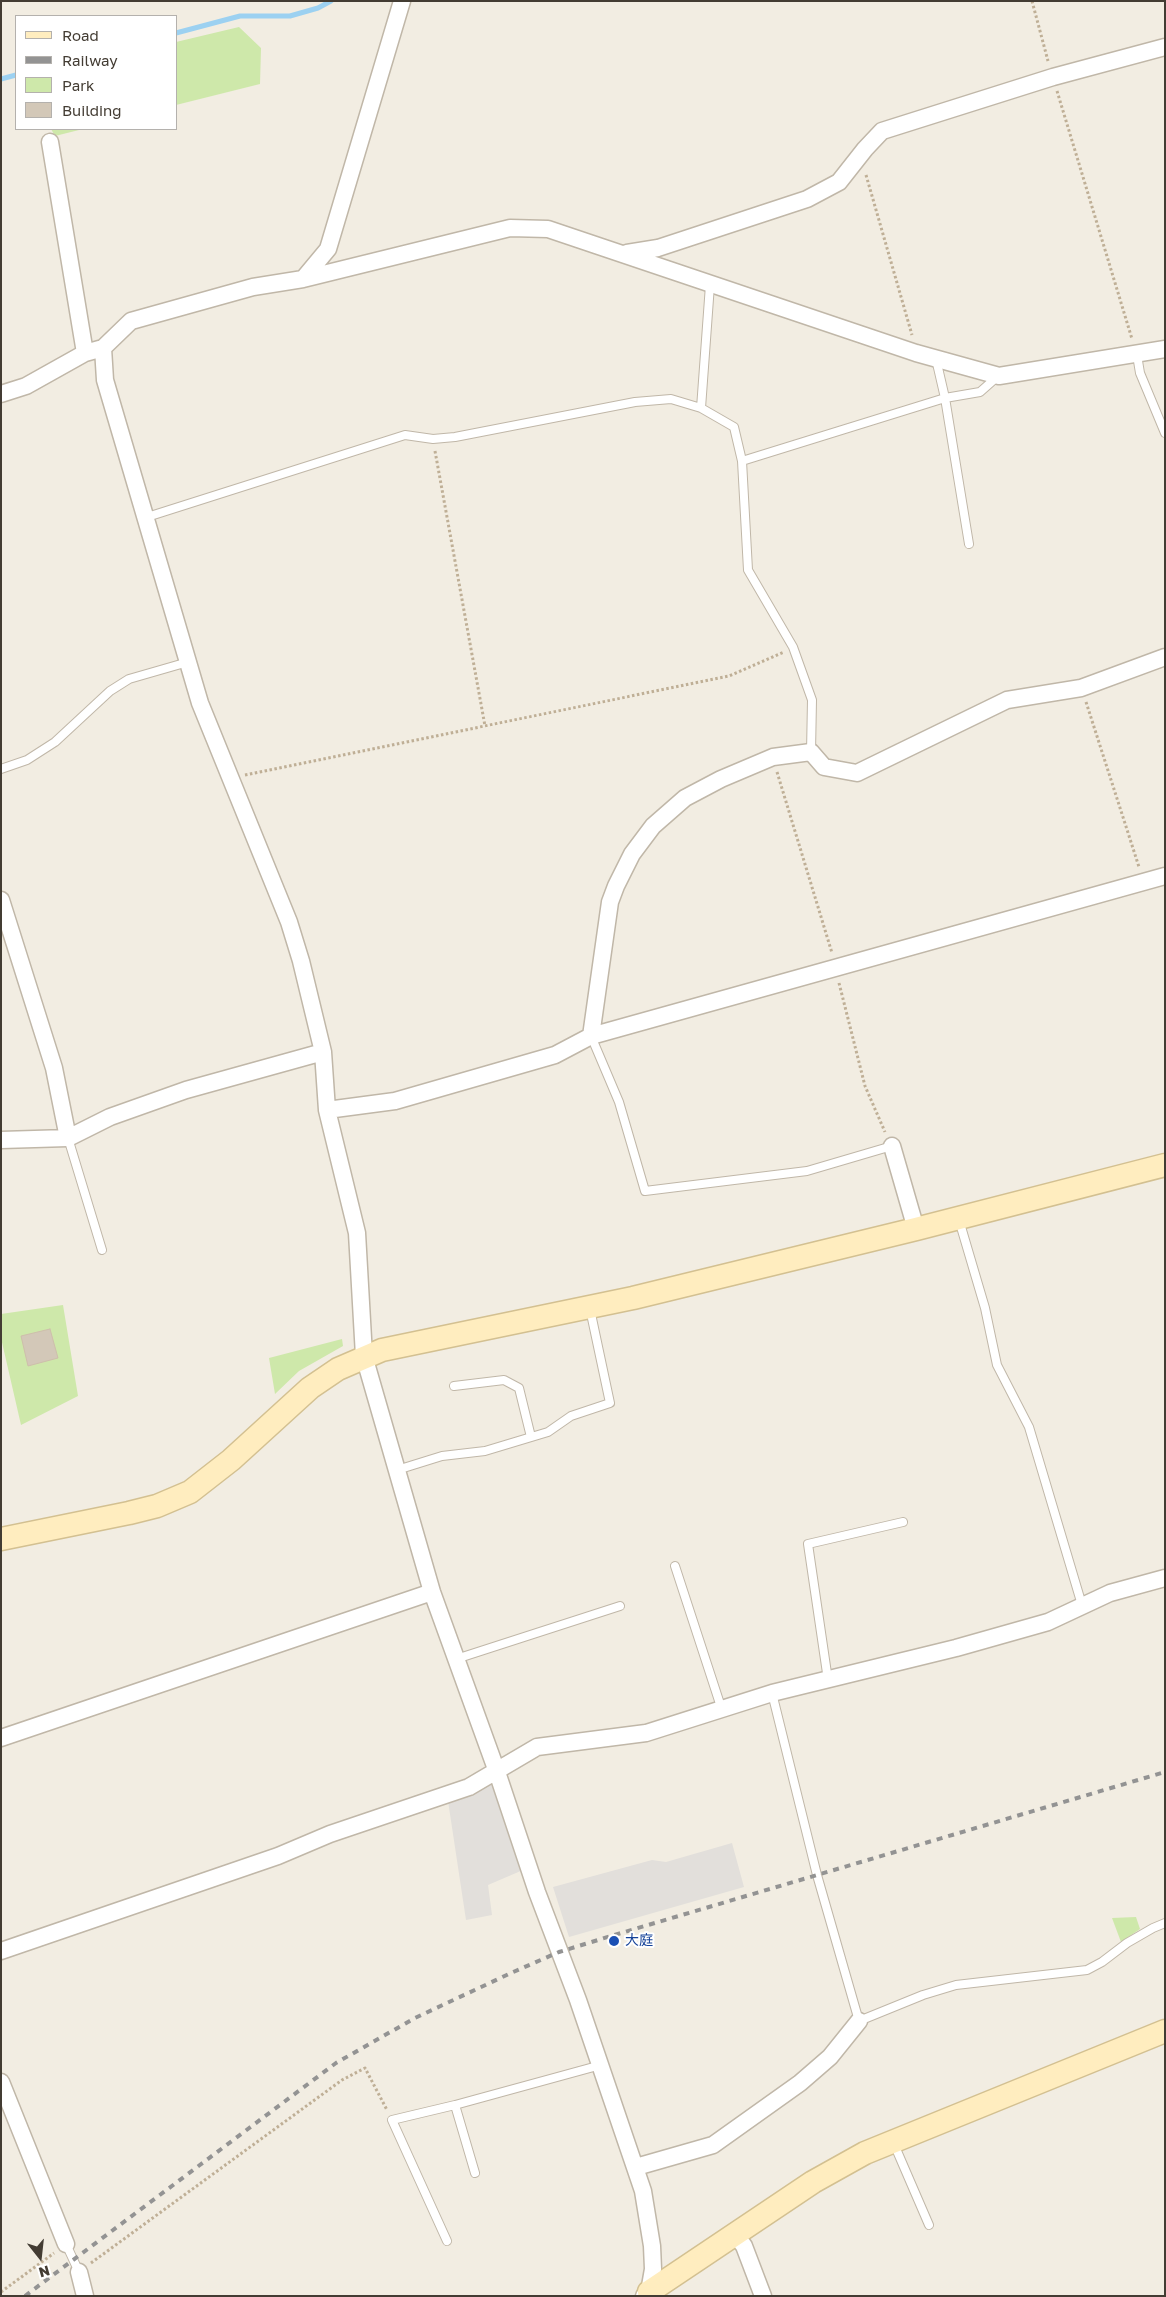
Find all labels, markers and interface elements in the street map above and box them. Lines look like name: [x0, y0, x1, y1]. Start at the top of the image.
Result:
legend: [15, 15, 178, 130]
text: Road: [62, 26, 99, 44]
text: Railway: [62, 51, 118, 69]
text: Park: [62, 76, 94, 94]
text: Building: [62, 101, 122, 119]
place label: 大庭: [625, 1933, 653, 1949]
marker: 大庭: [607, 1934, 621, 1948]
north arrow: [15, 2232, 65, 2282]
text: N: [37, 2262, 52, 2282]

